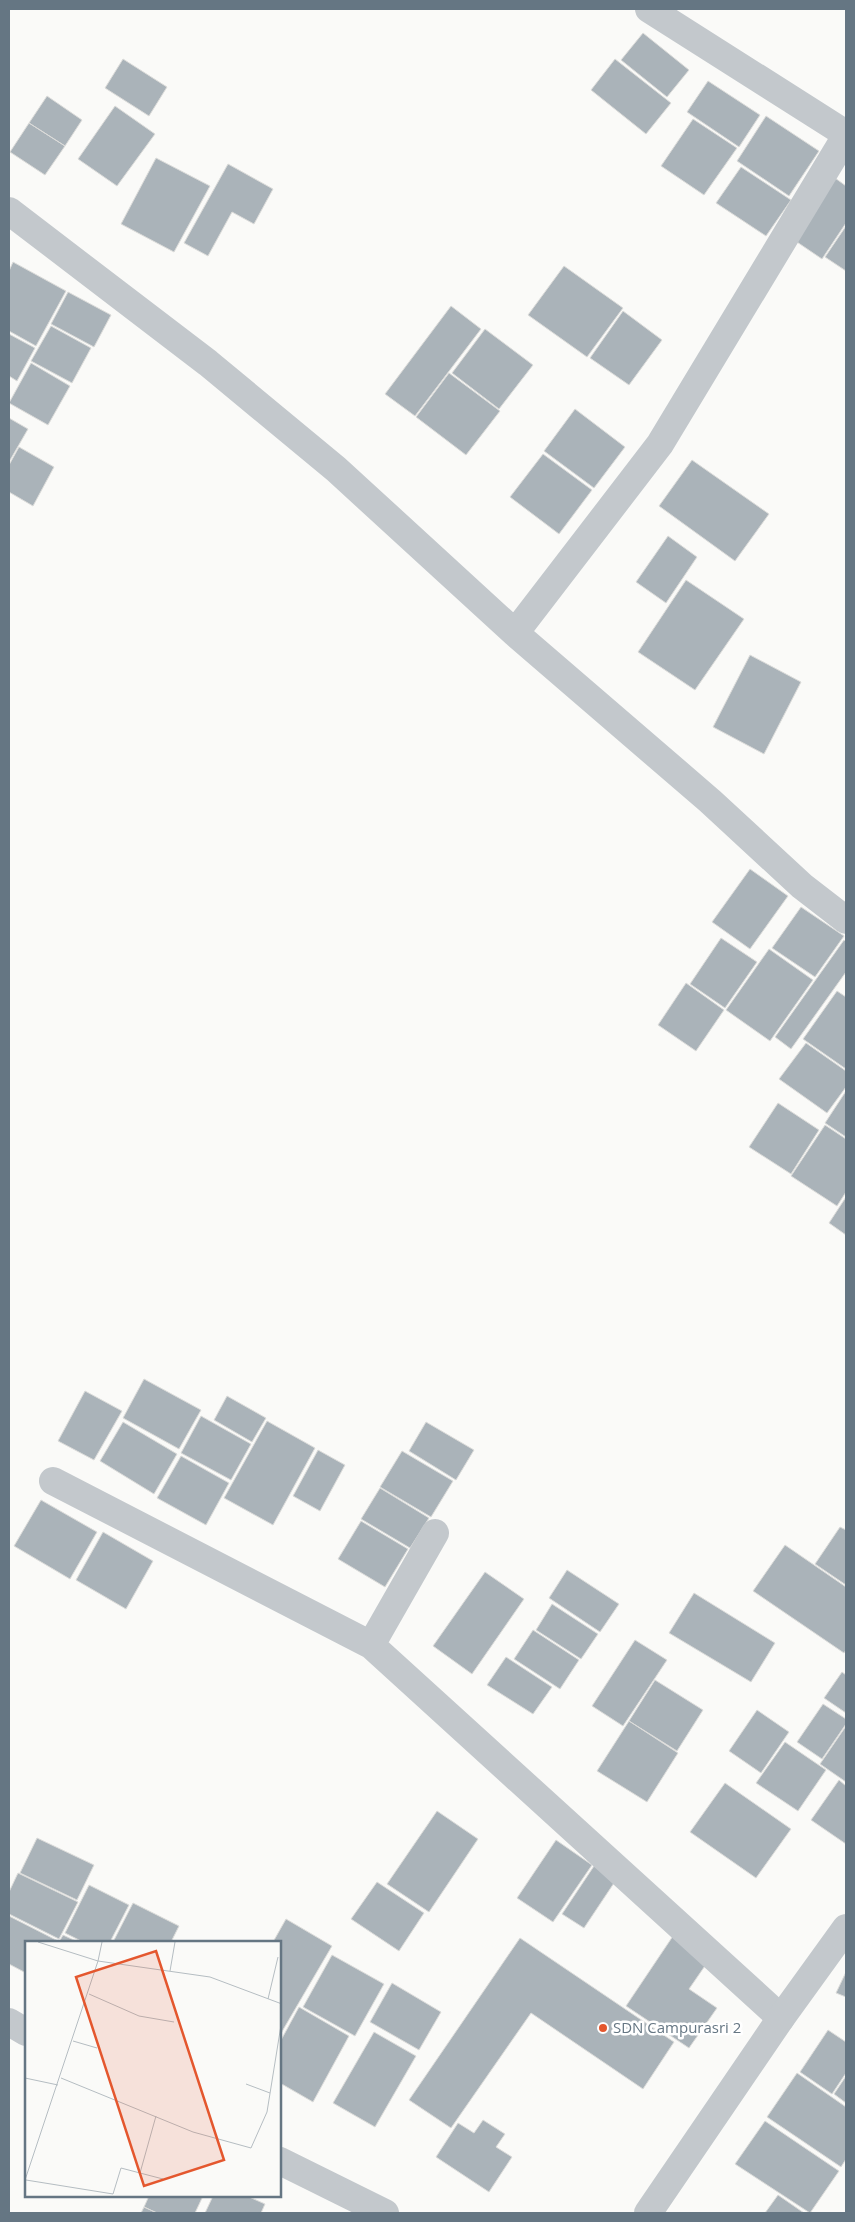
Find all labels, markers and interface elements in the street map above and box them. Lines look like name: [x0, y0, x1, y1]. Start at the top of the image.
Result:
inset map: [25, 1941, 281, 2197]
place label: SDN Campurasri 2: [613, 2017, 741, 2037]
marker: SDN Campurasri 2: [597, 2022, 609, 2034]

